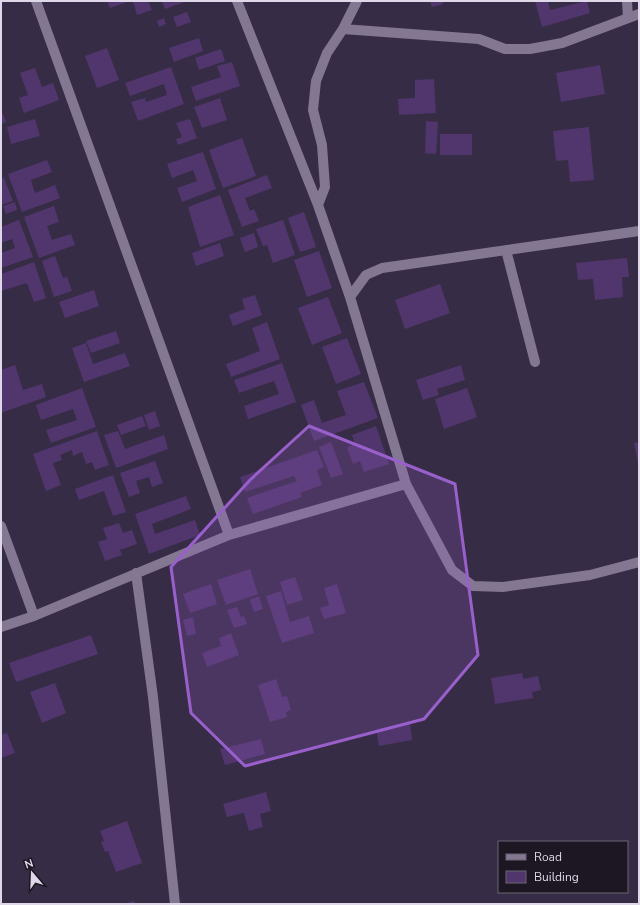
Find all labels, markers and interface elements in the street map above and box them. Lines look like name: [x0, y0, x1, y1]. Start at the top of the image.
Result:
legend: [498, 841, 628, 893]
text: Road: [534, 849, 562, 865]
north arrow: [12, 853, 52, 893]
text: N: [23, 856, 35, 872]
text: Building: [534, 869, 579, 885]

